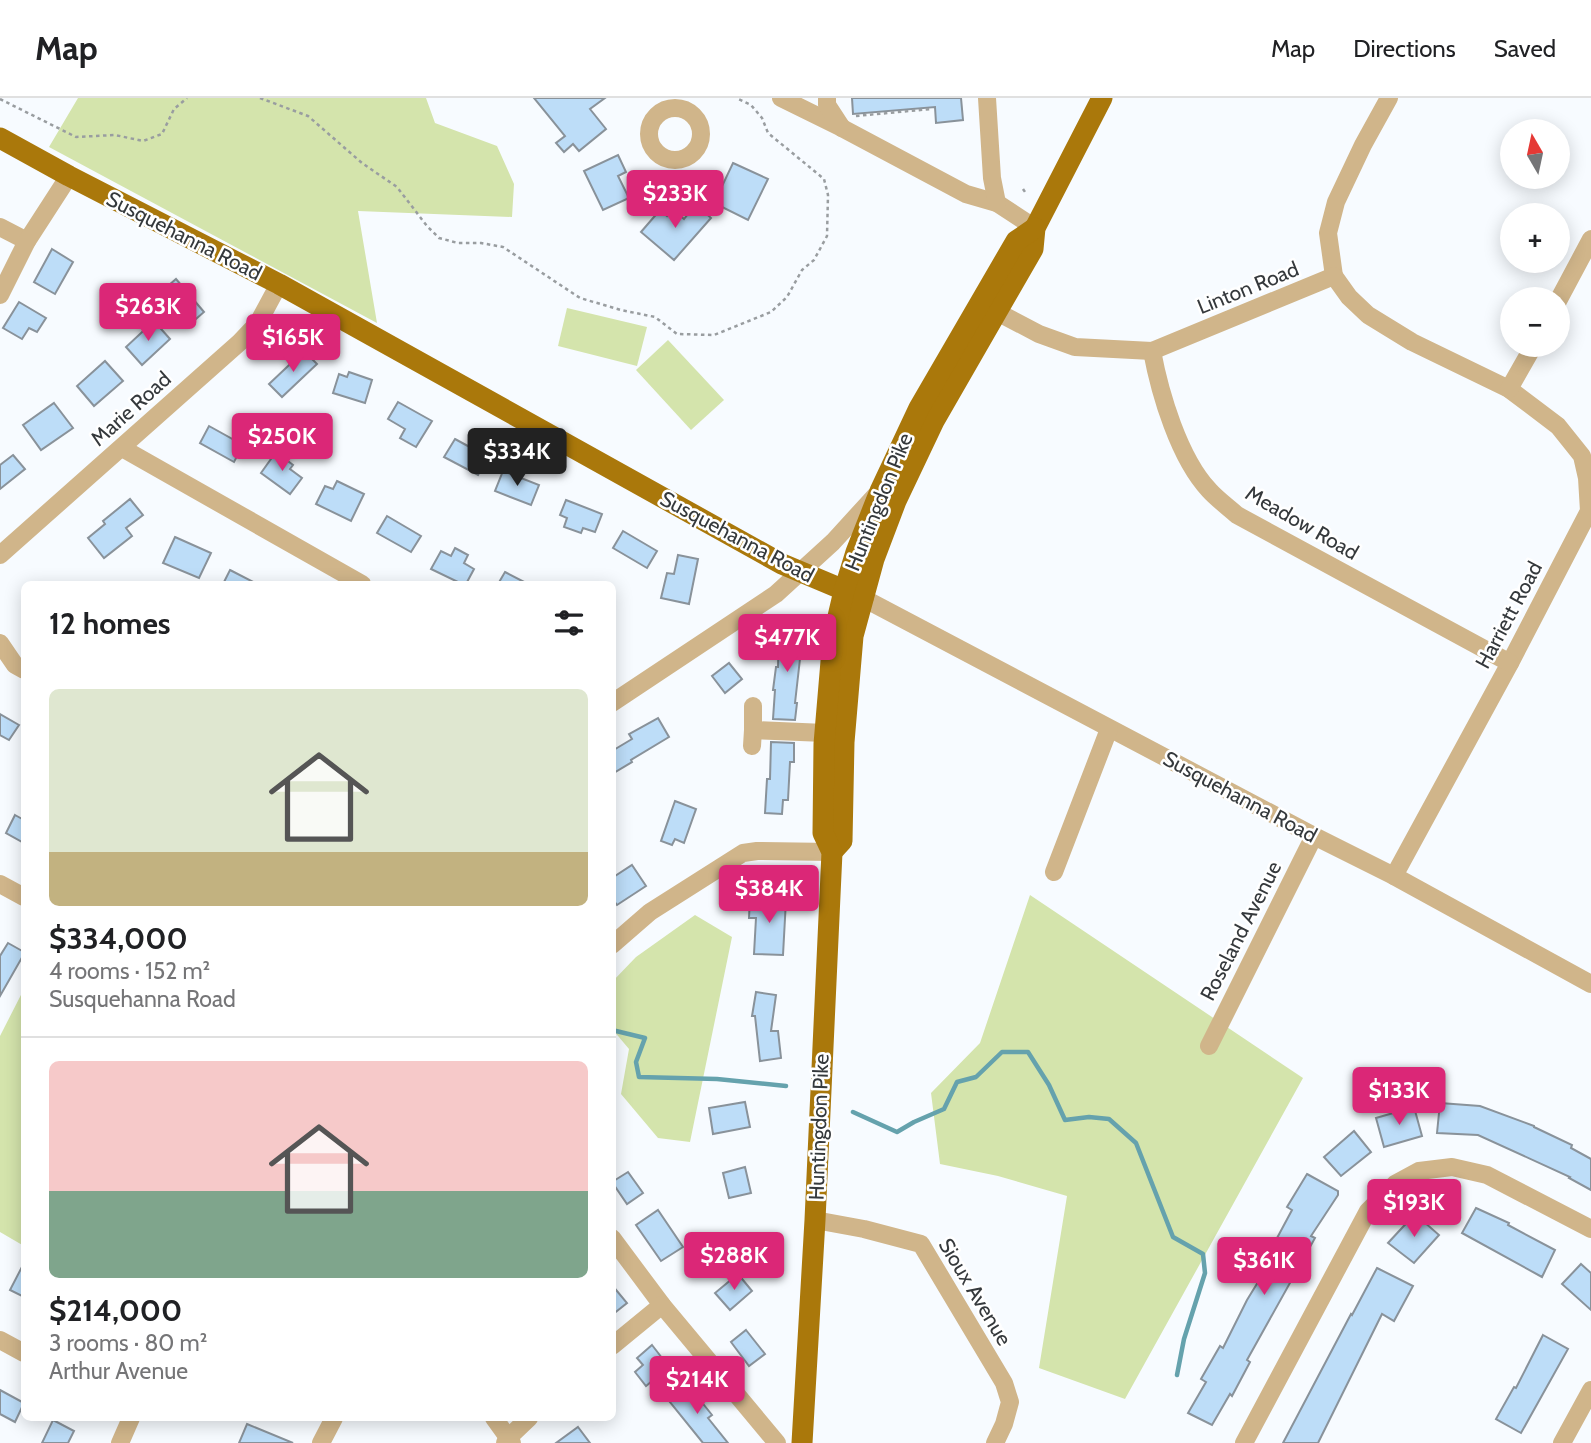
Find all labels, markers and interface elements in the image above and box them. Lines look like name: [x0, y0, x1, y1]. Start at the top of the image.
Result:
text: Map: [35, 28, 98, 68]
text: Map: [1271, 34, 1315, 63]
text: Directions: [1353, 34, 1456, 63]
text: Saved: [1494, 34, 1556, 63]
north arrow: [1500, 119, 1570, 189]
map controls: [1500, 119, 1570, 357]
pin: $233K: [626, 170, 724, 230]
text: $233K: [643, 179, 707, 207]
street label: Susquehanna Road: [103, 186, 266, 285]
button: +: [1500, 203, 1570, 273]
street label: Linton Road: [1193, 256, 1302, 319]
pin: $263K: [99, 284, 197, 343]
button: −: [1500, 287, 1570, 357]
text: $263K: [115, 292, 181, 320]
pin: $165K: [244, 314, 342, 374]
text: $165K: [262, 323, 324, 351]
street label: Marie Road: [85, 366, 176, 451]
pin: $250K: [233, 414, 331, 473]
text: $250K: [248, 422, 316, 450]
pin: $334K: [468, 428, 566, 488]
street label: Huntingdon Pike: [839, 429, 918, 574]
text: $334K: [484, 437, 550, 465]
street label: Meadow Road: [1241, 480, 1363, 565]
street label: Susquehanna Road: [656, 485, 818, 588]
street label: Harriett Road: [1470, 557, 1547, 673]
icon: filters: [550, 604, 588, 642]
text: 12 homes: [49, 605, 171, 642]
pin: $477K: [738, 614, 836, 674]
text: $477K: [754, 623, 820, 651]
icon: home: [256, 734, 382, 860]
street label: Susquehanna Road: [1159, 745, 1321, 848]
street label: Roseland Avenue: [1195, 857, 1287, 1005]
pin: $384K: [720, 866, 818, 925]
text: $384K: [735, 874, 803, 902]
text: $334,000: [49, 920, 188, 957]
text: 4 rooms · 152 m²: [49, 957, 210, 985]
text: Susquehanna Road: [49, 985, 236, 1013]
street label: Huntingdon Pike: [803, 1053, 834, 1201]
pin: $133K: [1350, 1068, 1448, 1127]
text: $133K: [1368, 1076, 1430, 1104]
icon: home: [256, 1106, 382, 1232]
pin: $193K: [1365, 1180, 1463, 1239]
text: $193K: [1383, 1188, 1445, 1216]
pin: $288K: [685, 1232, 783, 1292]
street label: Sioux Avenue: [934, 1234, 1017, 1350]
pin: $361K: [1215, 1238, 1313, 1297]
text: $288K: [700, 1241, 768, 1269]
text: $361K: [1233, 1246, 1295, 1274]
text: $214,000: [49, 1292, 182, 1329]
text: 3 rooms · 80 m²: [49, 1329, 207, 1357]
pin: $214K: [648, 1356, 746, 1416]
text: Arthur Avenue: [49, 1357, 188, 1385]
text: $214K: [666, 1365, 728, 1393]

